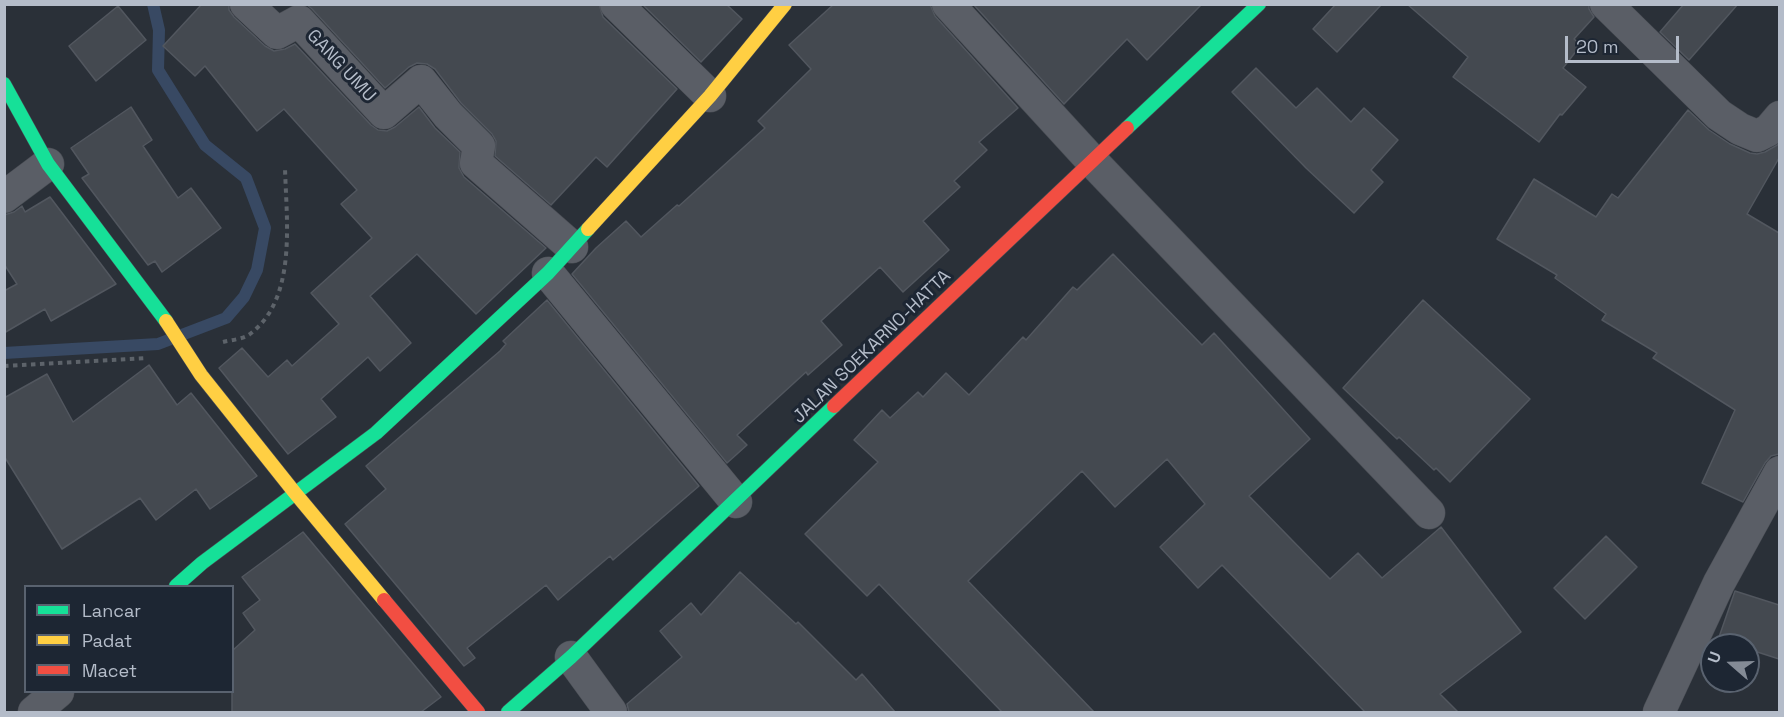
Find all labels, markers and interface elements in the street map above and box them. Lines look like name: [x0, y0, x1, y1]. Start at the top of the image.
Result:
scale bar: [1568, 24, 1682, 62]
street label: GANG UMU: [302, 25, 380, 107]
text: 20 m: [1576, 35, 1619, 58]
street label: JALAN SOEKARNO-HATTA: [789, 266, 955, 428]
legend: [24, 585, 234, 693]
text: Lancar: [82, 599, 141, 622]
text: Padat: [82, 629, 132, 652]
north arrow: [1700, 633, 1760, 693]
text: U: [1703, 649, 1726, 666]
text: Macet: [82, 659, 137, 682]

